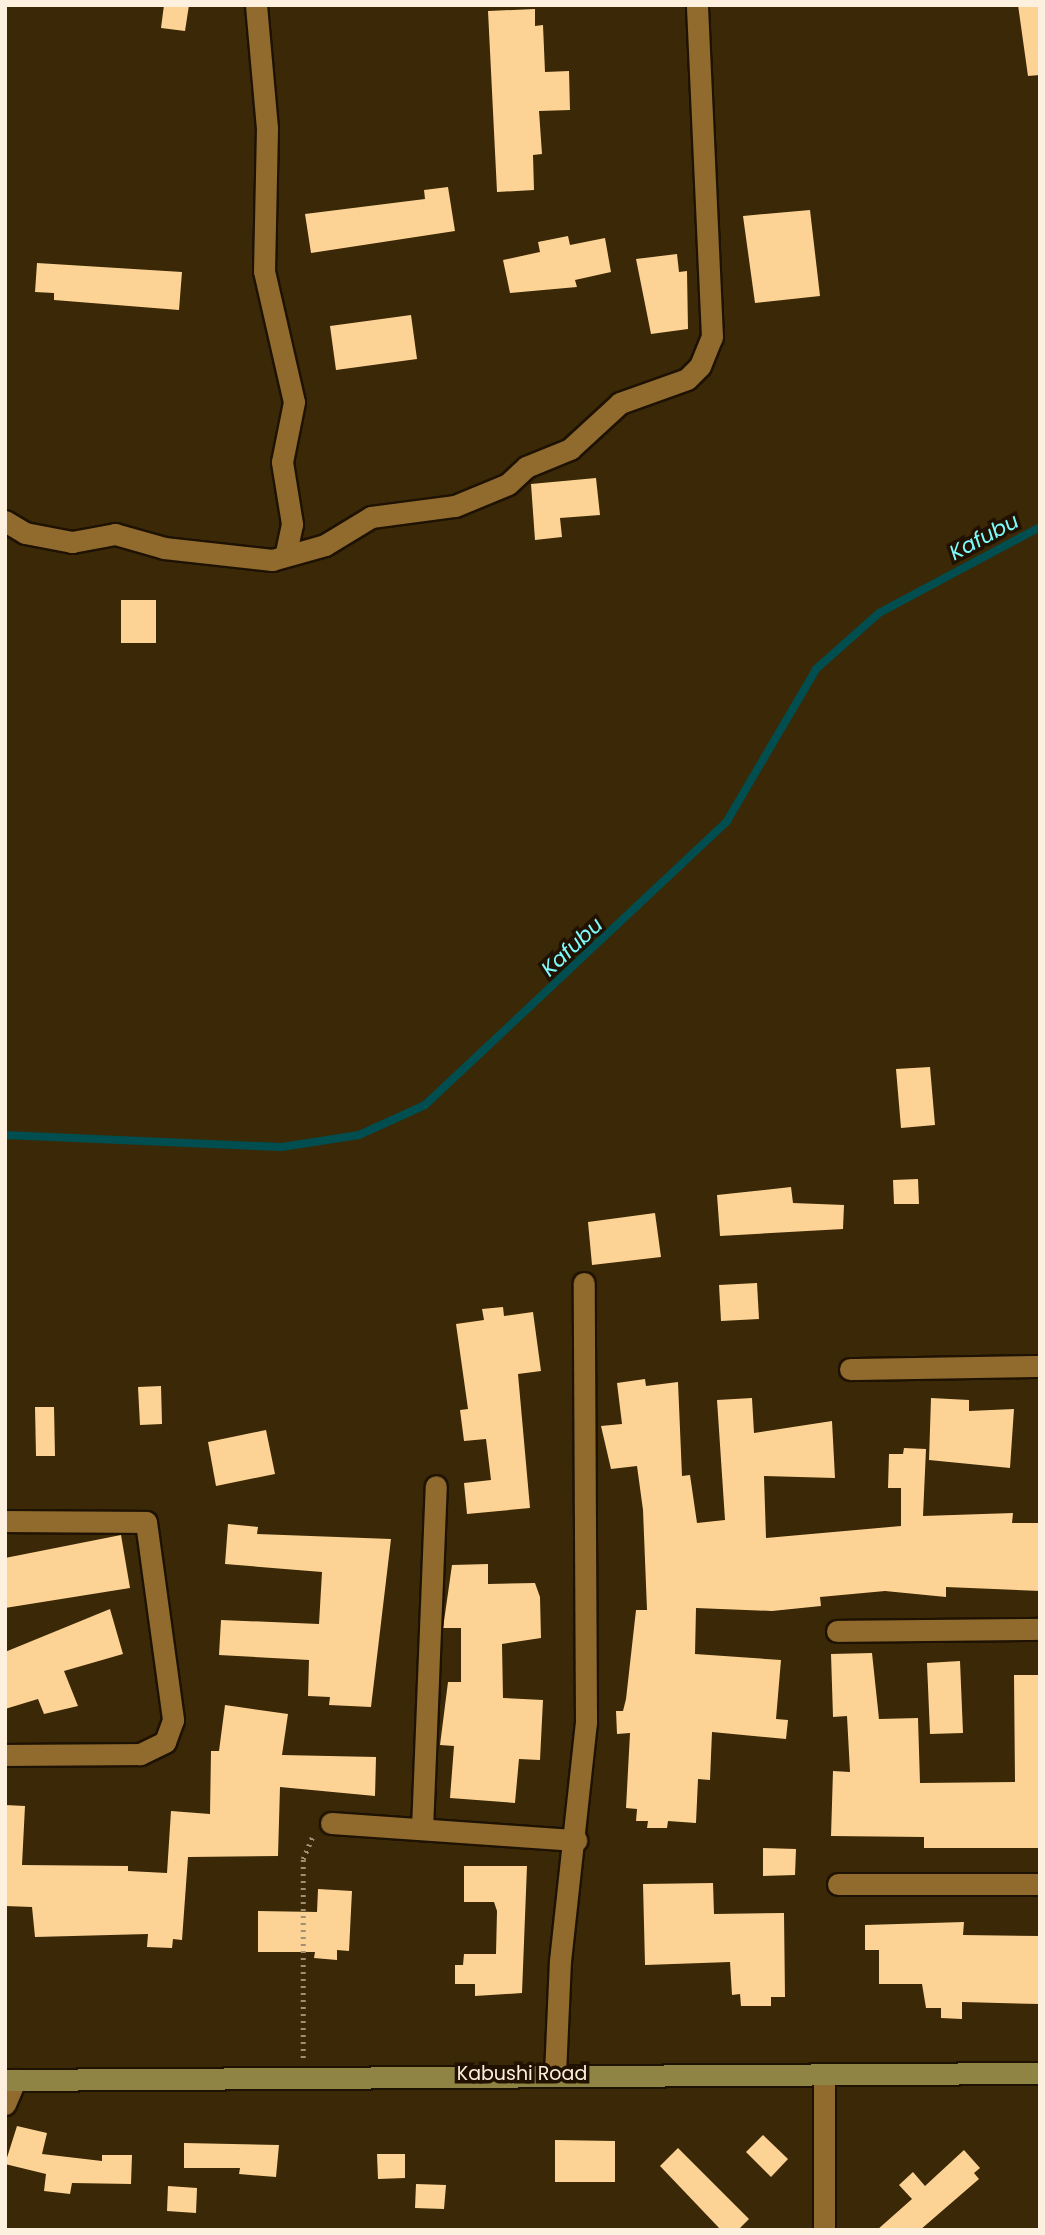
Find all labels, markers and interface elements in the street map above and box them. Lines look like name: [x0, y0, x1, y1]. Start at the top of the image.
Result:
water label: Kafubu: [945, 508, 1023, 566]
water label: Kafubu: [536, 912, 608, 982]
street label: Kabushi Road: [457, 2063, 587, 2085]

